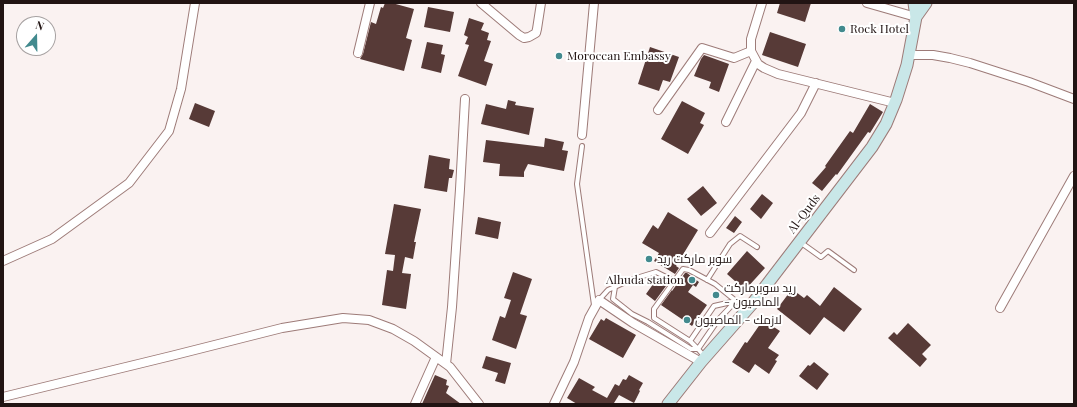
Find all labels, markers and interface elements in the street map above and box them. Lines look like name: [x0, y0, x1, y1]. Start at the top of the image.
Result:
north arrow: [16, 16, 56, 56]
text: N: [34, 17, 46, 34]
place label: Rock Hotel: [850, 22, 909, 36]
marker: Rock Hotel: [837, 24, 847, 34]
place label: Moroccan Embassy: [567, 49, 671, 63]
marker: Moroccan Embassy: [554, 51, 564, 61]
street label: Al-Quds: [785, 192, 823, 236]
place label: سوبر ماركت ريد: [657, 252, 732, 266]
marker: سوبر ماركت ريد: [644, 254, 654, 264]
place label: Alhuda station: [606, 273, 684, 287]
marker: Alhuda station: [687, 275, 697, 285]
place label: ريد سوبرماركت - الماصيون: [724, 281, 796, 309]
marker: ريد سوبرماركت - الماصيون: [711, 290, 721, 300]
place label: لازمك - الماصيون: [695, 313, 782, 327]
marker: لازمك - الماصيون: [682, 315, 692, 325]

